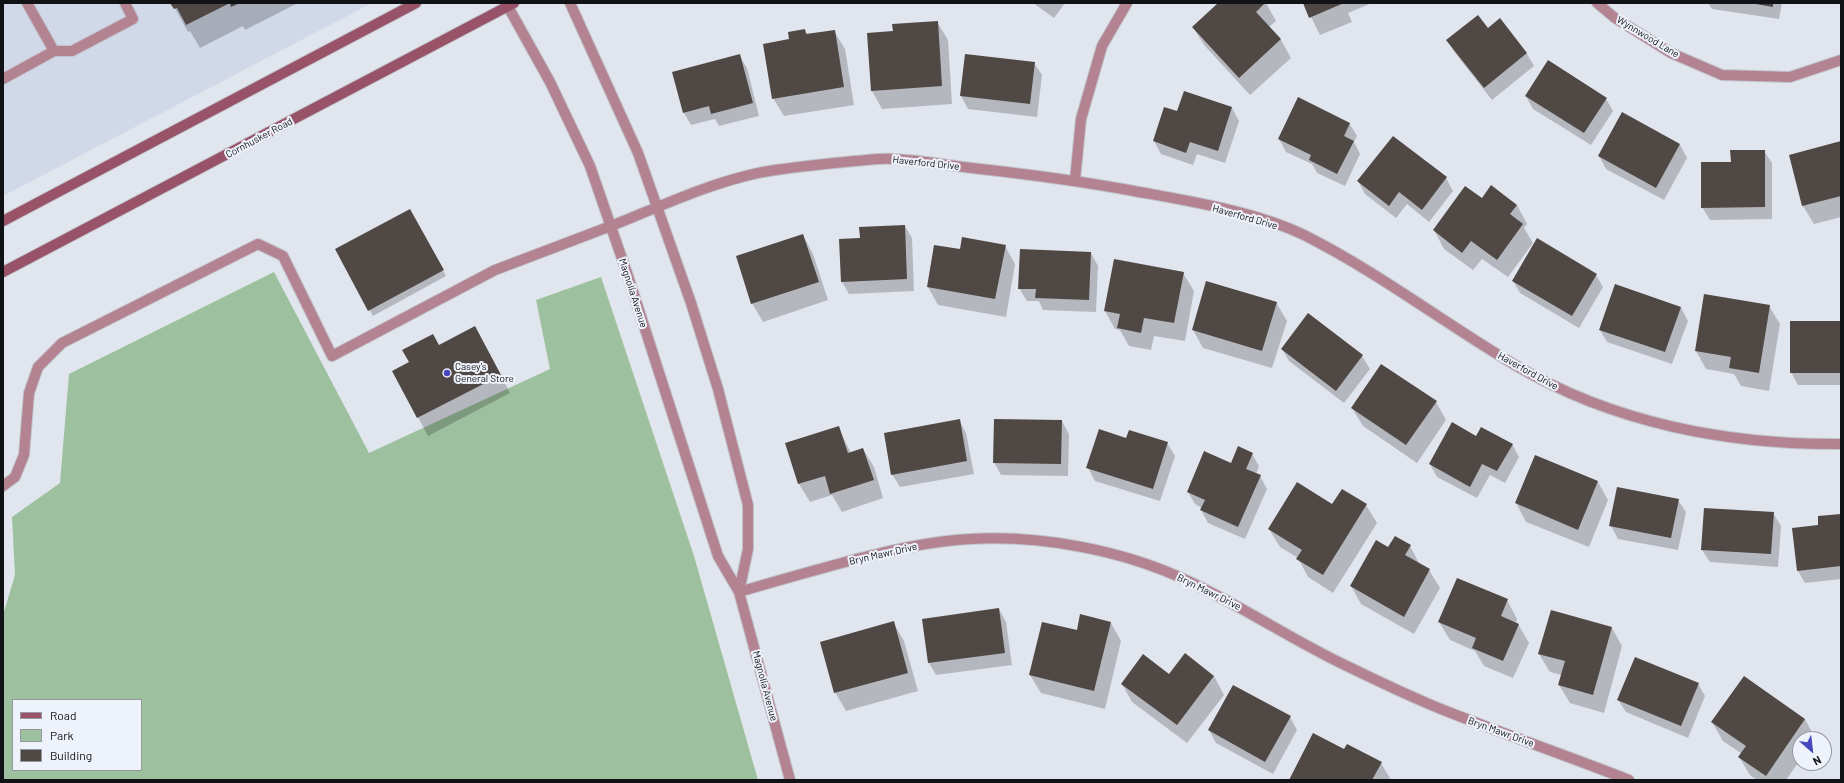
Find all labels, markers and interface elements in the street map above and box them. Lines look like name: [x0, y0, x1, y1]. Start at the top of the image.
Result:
street label: Wynnwood Lane: [1615, 14, 1681, 60]
street label: Cornhusker Road: [224, 115, 294, 161]
street label: Haverford Drive: [892, 154, 960, 172]
street label: Haverford Drive: [1211, 202, 1279, 232]
street label: Magnolia Avenue: [616, 257, 650, 329]
street label: Haverford Drive: [1496, 349, 1560, 393]
place label: Casey's General Store: [455, 361, 514, 384]
marker: Casey's General Store: [442, 368, 452, 378]
street label: Bryn Mawr Drive: [848, 540, 918, 568]
street label: Bryn Mawr Drive: [1175, 571, 1243, 613]
street label: Magnolia Avenue: [750, 650, 780, 722]
legend: [12, 699, 142, 771]
text: Road: [50, 708, 77, 722]
street label: Bryn Mawr Drive: [1466, 714, 1536, 750]
text: Park: [50, 728, 74, 742]
north arrow: [1792, 731, 1832, 771]
text: Building: [50, 748, 92, 762]
text: N: [1811, 754, 1824, 769]

